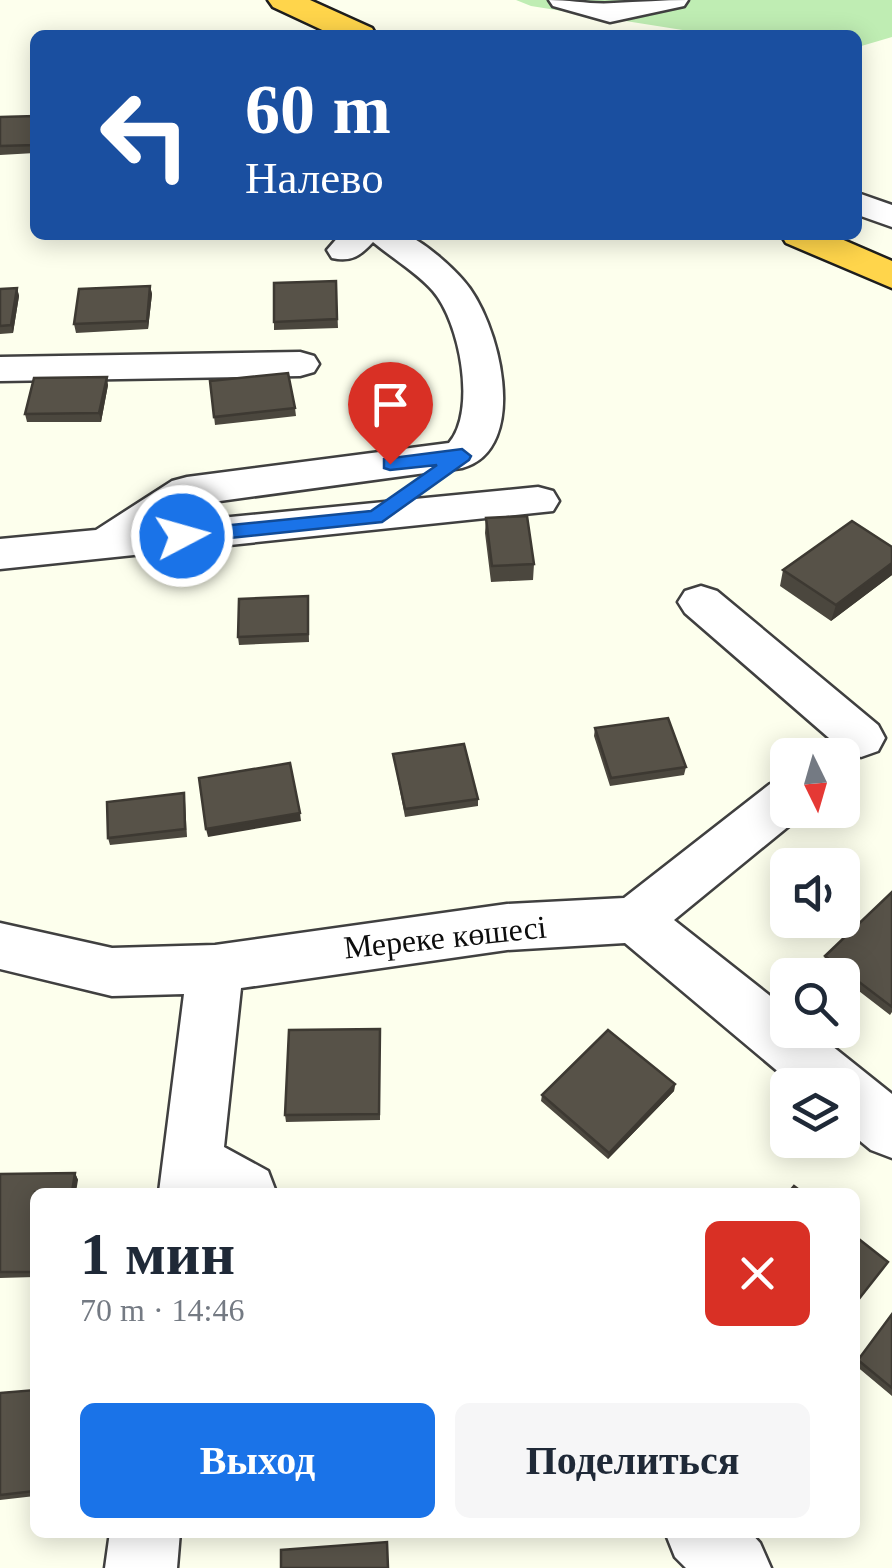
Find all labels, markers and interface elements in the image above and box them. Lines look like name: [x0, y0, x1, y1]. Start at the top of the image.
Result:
icon: left: [80, 70, 210, 200]
text: 60 m: [245, 71, 391, 148]
text: Налево: [245, 153, 384, 203]
pin: [348, 362, 433, 465]
icon: arrive: [363, 377, 418, 432]
position arrow: [130, 484, 234, 588]
north arrow: [770, 738, 860, 828]
map controls: [770, 738, 860, 1158]
button: sound: [770, 848, 860, 938]
street label: Мереке көшесі: [342, 908, 548, 966]
button: search: [770, 958, 860, 1048]
button: layers: [770, 1068, 860, 1158]
text: 1 мин: [80, 1221, 235, 1287]
button: close: [705, 1221, 810, 1326]
text: 70 m · 14:46: [80, 1292, 244, 1328]
button: Выход: [80, 1403, 435, 1518]
button: Поделиться: [455, 1403, 810, 1518]

